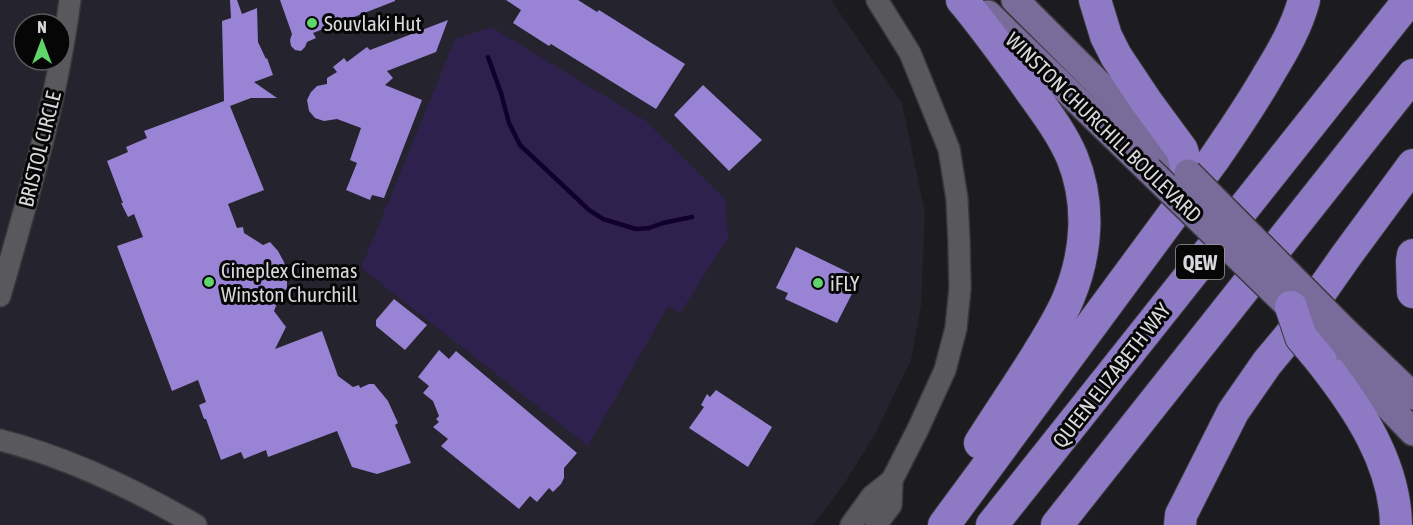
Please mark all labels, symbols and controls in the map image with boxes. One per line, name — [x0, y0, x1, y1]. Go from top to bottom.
place label: Souvlaki Hut — [324, 11, 422, 35]
north arrow — [12, 12, 72, 72]
marker: Souvlaki Hut — [305, 16, 319, 30]
text: N — [37, 18, 47, 36]
street label: WINSTON CHURCHILL BOULEVARD — [1001, 27, 1207, 227]
street label: BRISTOL CIRCLE — [13, 89, 65, 209]
road number: QEW — [1176, 245, 1224, 279]
place label: Cineplex Cinemas Winston Churchill — [221, 258, 358, 306]
place label: iFLY — [830, 271, 860, 295]
marker: Cineplex Cinemas Winston Churchill — [202, 275, 216, 289]
marker: iFLY — [811, 276, 825, 290]
street label: QUEEN ELIZABETH WAY — [1047, 298, 1175, 452]

